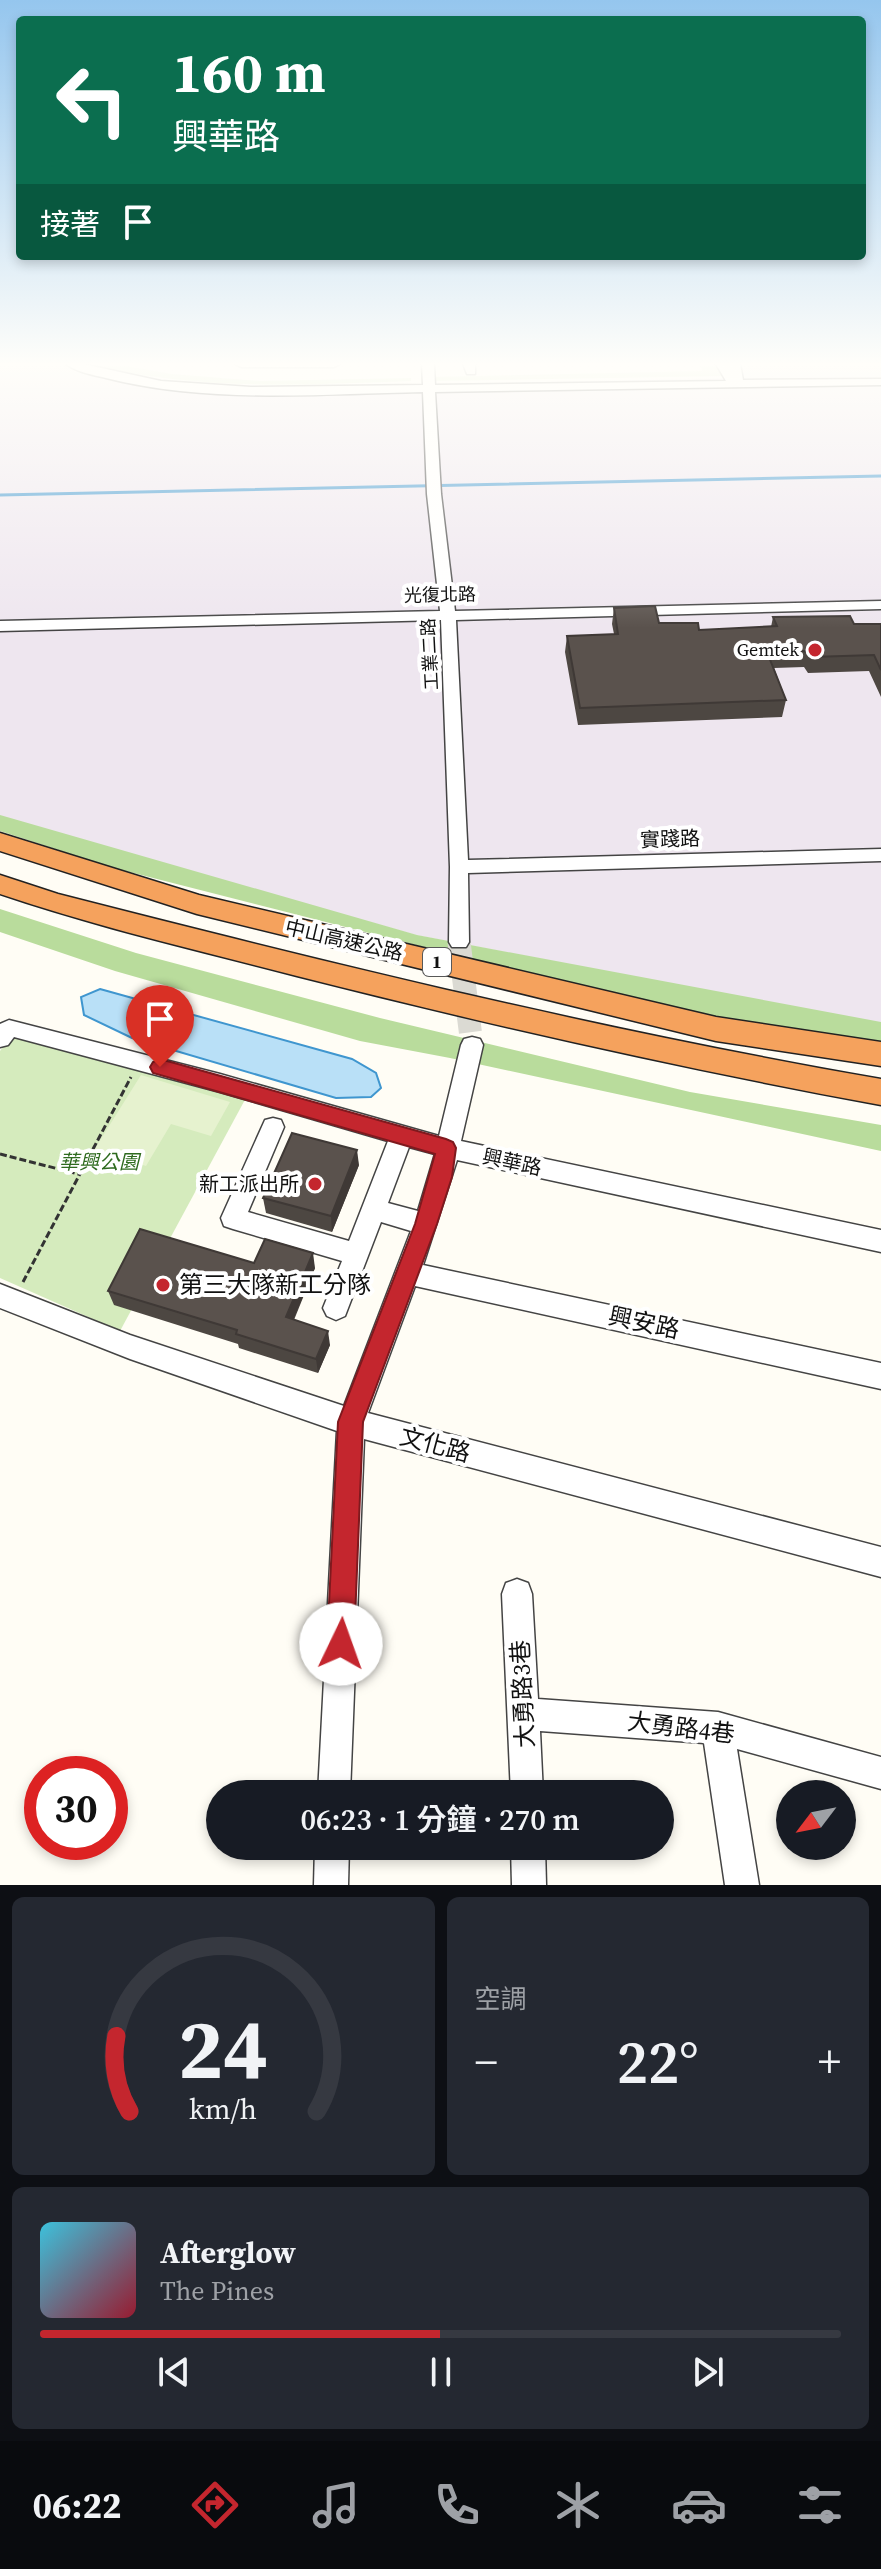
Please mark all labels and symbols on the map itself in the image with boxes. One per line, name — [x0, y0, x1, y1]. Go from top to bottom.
street label: 光復北路 — [404, 581, 476, 608]
street label: 工業二路 — [415, 617, 444, 691]
place label: Gemtek — [737, 637, 799, 662]
marker: Gemtek — [806, 641, 824, 659]
street label: 實踐路 — [640, 824, 700, 854]
street label: 中山高速公路 — [282, 913, 406, 967]
road number: 1 — [423, 948, 451, 976]
pin — [126, 985, 194, 1067]
street label: 興華路 — [480, 1142, 544, 1182]
park label: 華興公園 — [59, 1148, 142, 1176]
place label: 新工派出所 — [199, 1170, 299, 1198]
marker: 新工派出所 — [306, 1175, 324, 1193]
place label: 第三大隊新工分隊 — [179, 1268, 371, 1301]
marker: 第三大隊新工分隊 — [154, 1276, 172, 1294]
street label: 興安路 — [605, 1299, 683, 1346]
street label: 文化路 — [396, 1419, 474, 1470]
position arrow — [299, 1602, 383, 1686]
street label: 大勇路3巷 — [503, 1639, 542, 1749]
street label: 大勇路4巷 — [625, 1705, 737, 1750]
speed limit sign: 30 — [24, 1756, 128, 1860]
north arrow — [776, 1780, 856, 1860]

